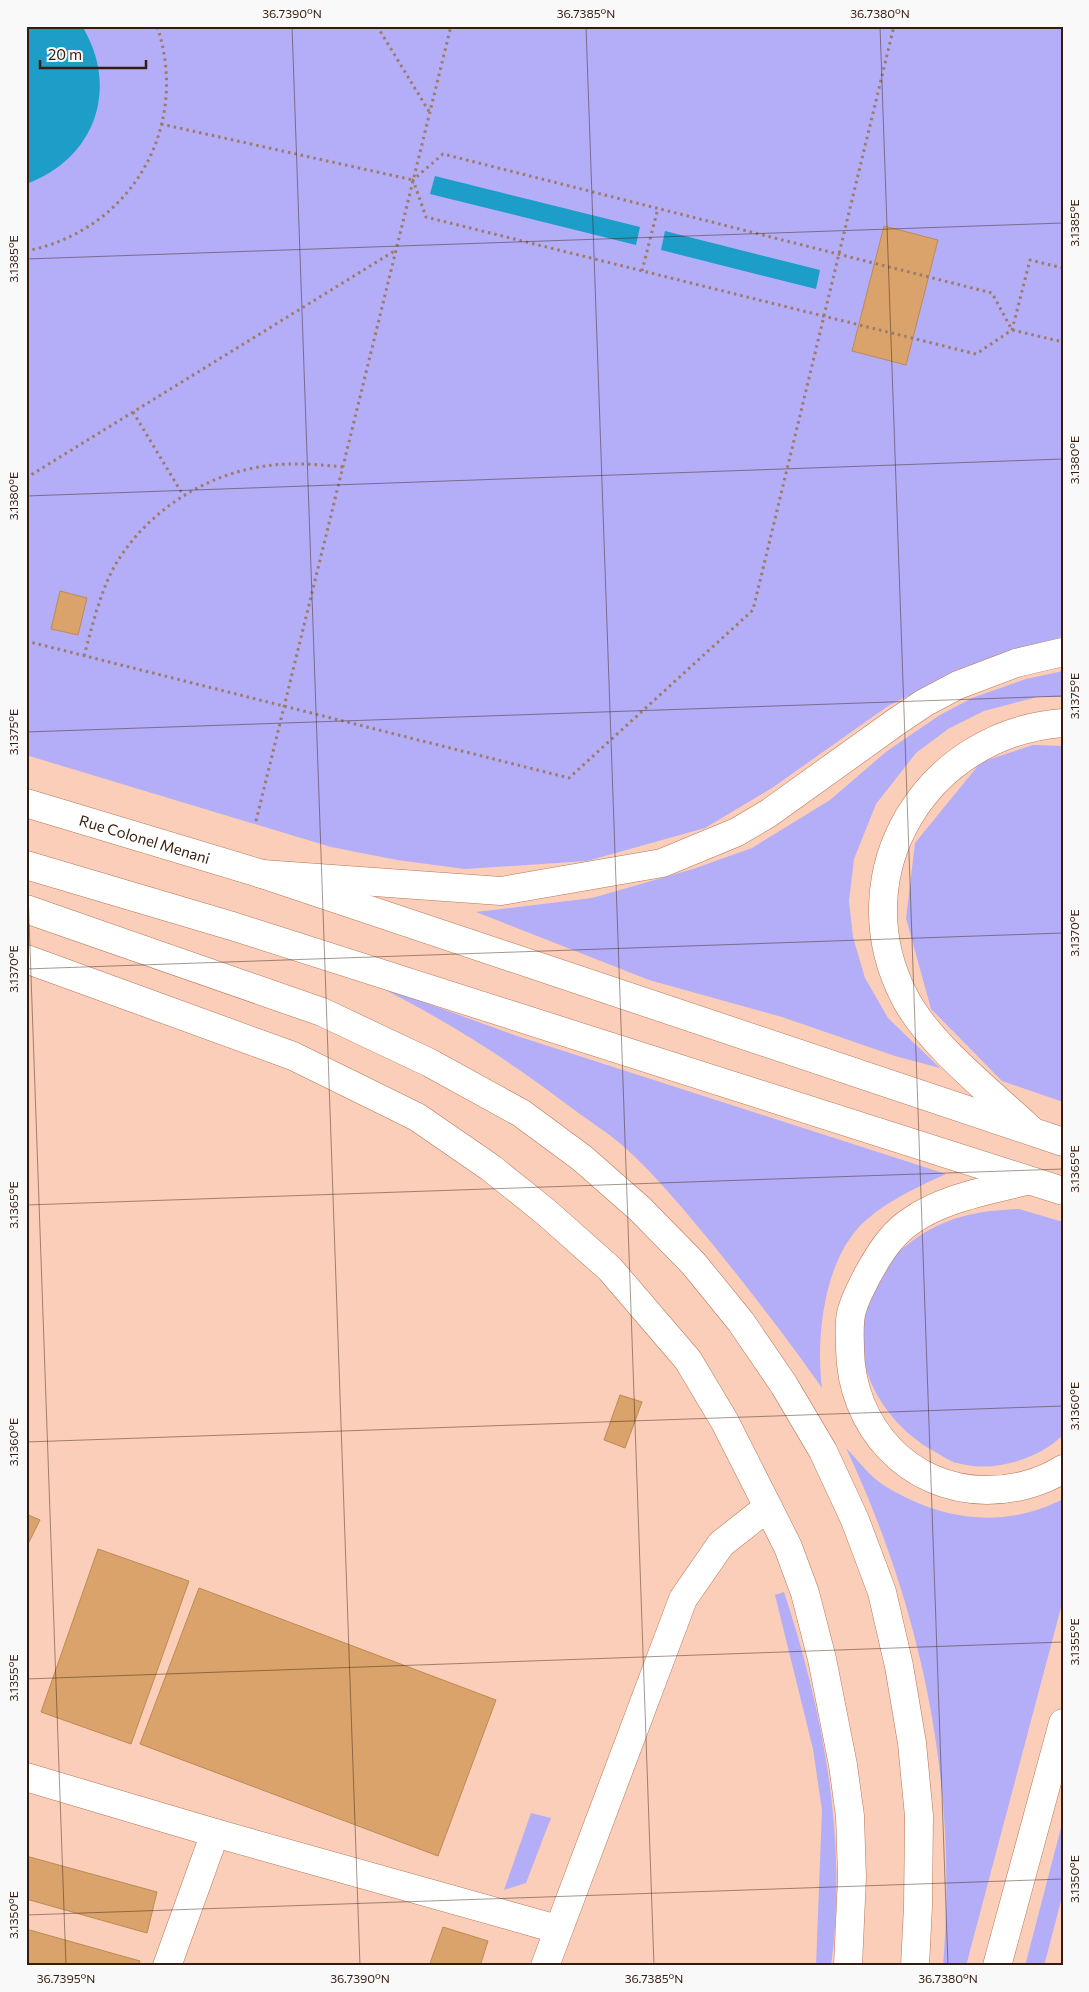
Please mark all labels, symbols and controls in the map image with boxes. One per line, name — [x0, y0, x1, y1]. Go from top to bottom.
text: 36.7390°N — [262, 6, 322, 20]
text: 36.7385°N — [557, 6, 615, 20]
text: 36.7380°N — [850, 6, 910, 20]
scale bar — [40, 38, 146, 70]
text: 20 m — [48, 45, 82, 63]
text: 3.1385°E — [1067, 199, 1081, 247]
text: 3.1385°E — [6, 235, 20, 283]
text: 3.1380°E — [1067, 436, 1081, 484]
text: 3.1380°E — [6, 472, 20, 520]
text: 3.1375°E — [1067, 673, 1081, 719]
text: 3.1375°E — [6, 709, 20, 755]
street label: Rue Colonel Menani — [77, 811, 212, 867]
text: 3.1370°E — [1067, 909, 1081, 957]
text: 3.1370°E — [6, 945, 20, 993]
text: 3.1365°E — [1067, 1145, 1081, 1193]
text: 3.1365°E — [6, 1181, 20, 1229]
text: 3.1360°E — [1067, 1382, 1081, 1430]
text: 3.1360°E — [6, 1418, 20, 1466]
text: 3.1355°E — [1067, 1618, 1081, 1666]
text: 3.1355°E — [6, 1654, 20, 1702]
text: 3.1350°E — [1067, 1855, 1081, 1903]
text: 3.1350°E — [6, 1891, 20, 1939]
text: 36.7395°N — [37, 1971, 95, 1985]
text: 36.7390°N — [330, 1971, 390, 1985]
text: 36.7385°N — [625, 1971, 683, 1985]
text: 36.7380°N — [918, 1971, 978, 1985]

